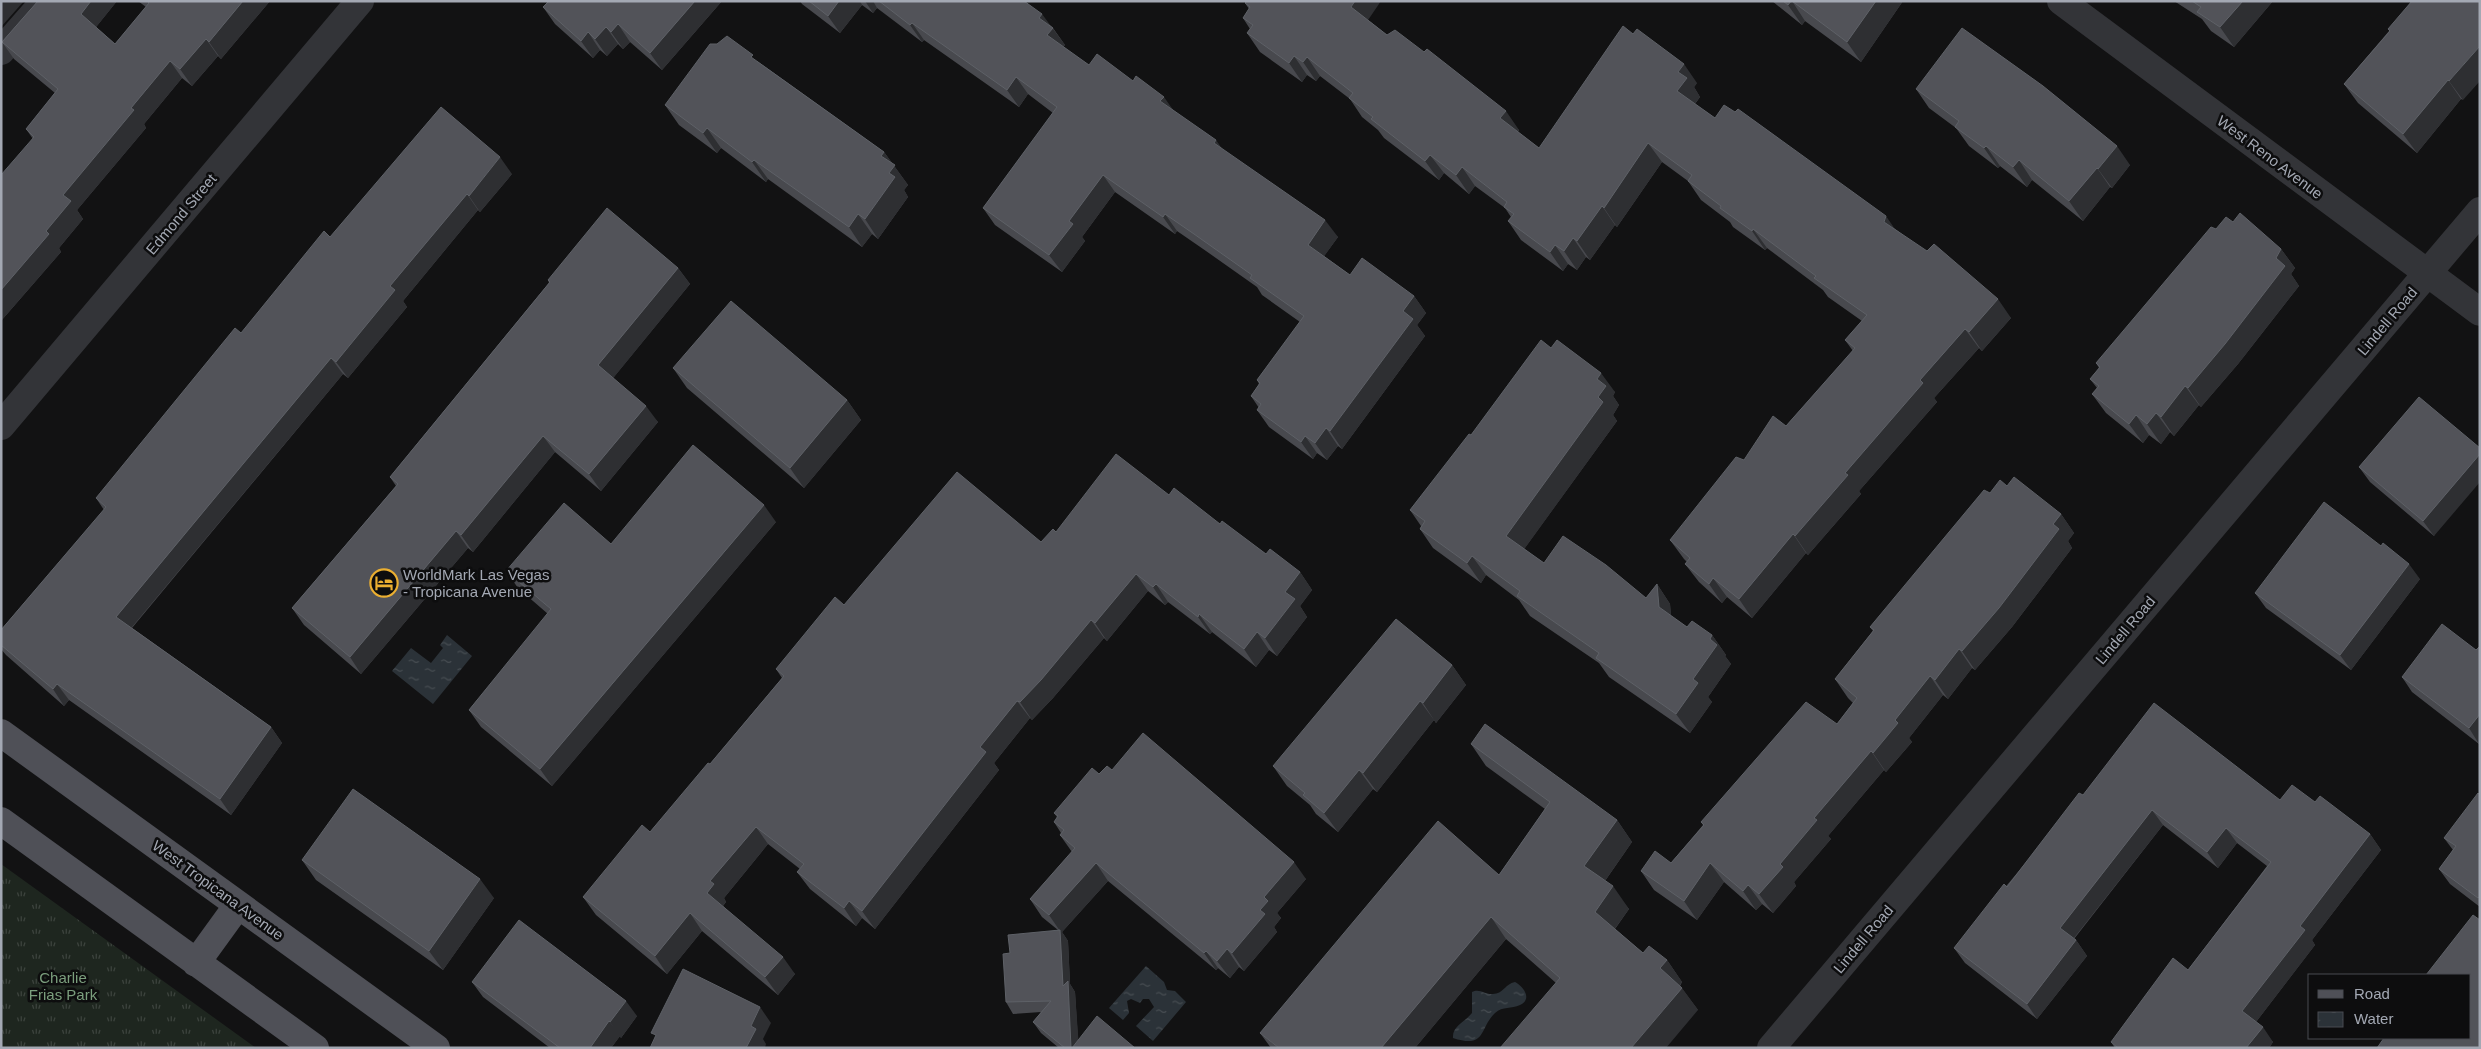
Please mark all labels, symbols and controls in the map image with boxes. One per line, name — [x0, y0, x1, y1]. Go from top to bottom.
street label: West Reno Avenue — [2214, 112, 2326, 202]
street label: Edmond Street — [142, 170, 220, 258]
street label: Lindell Road — [2354, 284, 2420, 358]
place label: WorldMark Las Vegas - Tropicana Avenue — [403, 566, 549, 600]
hotel icon: WorldMark Las Vegas - Tropicana Avenue — [369, 568, 399, 598]
street label: Lindell Road — [2092, 593, 2158, 667]
street label: West Tropicana Avenue — [149, 837, 287, 943]
street label: Lindell Road — [1830, 902, 1896, 976]
park label: Charlie Frias Park — [29, 969, 98, 1003]
legend — [2308, 974, 2471, 1039]
text: Road — [2354, 985, 2390, 1002]
text: Water — [2354, 1010, 2393, 1027]

